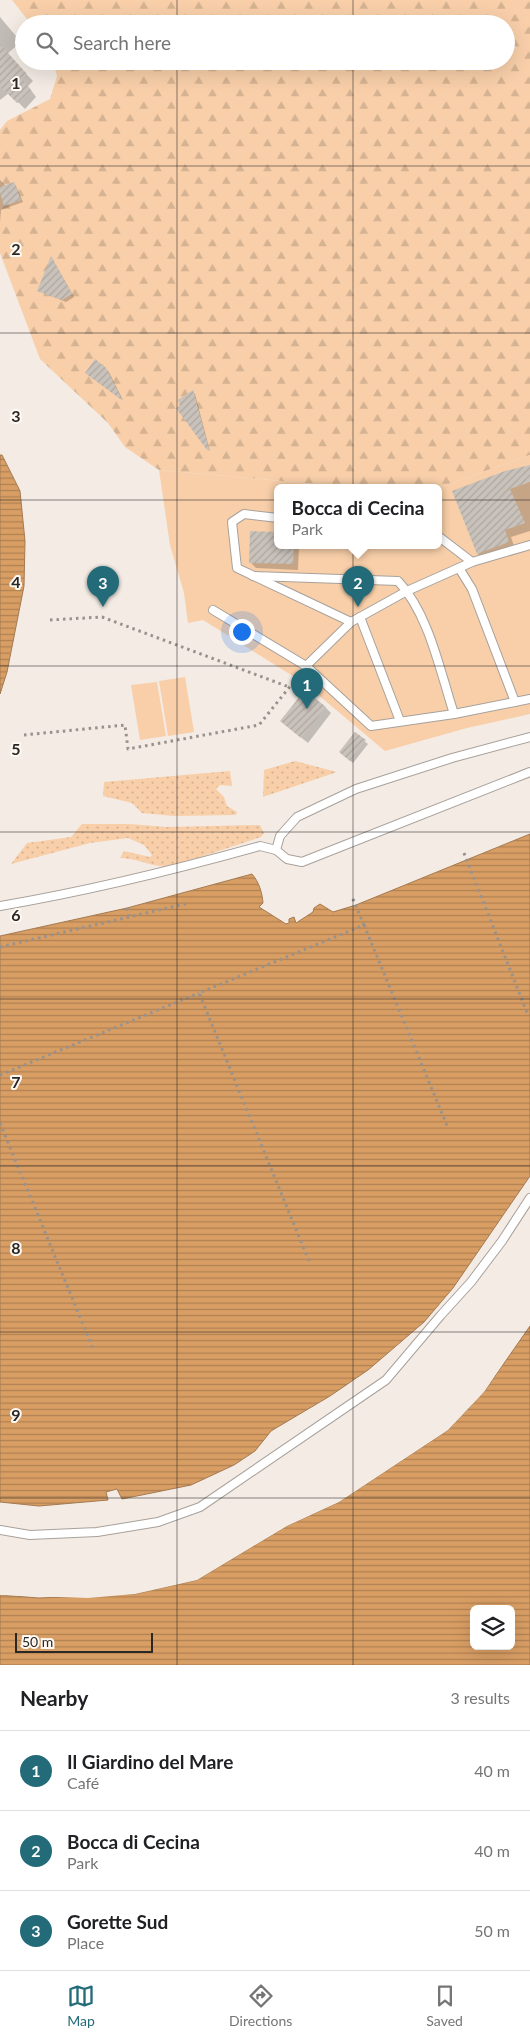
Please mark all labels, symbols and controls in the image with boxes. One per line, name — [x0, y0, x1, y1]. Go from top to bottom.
search box — [15, 15, 515, 70]
icon: search — [33, 29, 61, 57]
text: Search here — [73, 31, 171, 54]
text: 1 — [11, 73, 21, 92]
text: 2 — [11, 239, 21, 258]
text: 3 — [11, 406, 21, 425]
popup — [274, 484, 442, 549]
text: Bocca di Cecina — [292, 496, 424, 519]
text: Park — [292, 519, 323, 538]
pin: 3 — [87, 566, 119, 607]
pin: 2 — [342, 566, 374, 607]
text: 4 — [11, 572, 21, 591]
your location — [229, 619, 255, 645]
pin: 1 — [291, 668, 323, 709]
text: 5 — [11, 739, 21, 758]
text: 6 — [11, 905, 21, 924]
text: 7 — [11, 1072, 21, 1091]
text: 8 — [11, 1238, 21, 1257]
text: 9 — [11, 1405, 21, 1424]
map controls — [470, 1605, 515, 1650]
button: layers — [470, 1605, 515, 1650]
scale bar — [15, 1630, 152, 1653]
text: 50 m — [22, 1633, 53, 1650]
text: Nearby — [20, 1685, 88, 1710]
text: 3 results — [450, 1688, 510, 1707]
text: Il Giardino del Mare — [67, 1750, 233, 1773]
text: 1 — [31, 1761, 41, 1780]
text: 40 m — [474, 1761, 510, 1780]
text: Café — [67, 1773, 99, 1792]
text: Bocca di Cecina — [67, 1830, 200, 1853]
text: 2 — [31, 1841, 41, 1860]
text: 40 m — [474, 1841, 510, 1860]
text: Park — [67, 1853, 98, 1872]
text: Gorette Sud — [67, 1910, 168, 1933]
text: 3 — [31, 1921, 41, 1940]
text: 50 m — [474, 1921, 510, 1940]
text: Place — [67, 1933, 104, 1952]
tab: Map — [67, 1982, 95, 2029]
tab: Directions — [229, 1982, 292, 2029]
tab: Saved — [426, 1982, 463, 2029]

